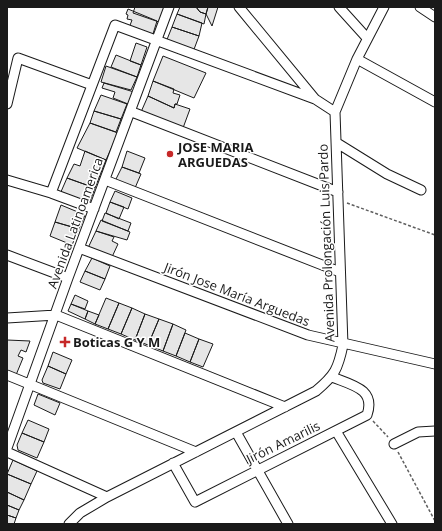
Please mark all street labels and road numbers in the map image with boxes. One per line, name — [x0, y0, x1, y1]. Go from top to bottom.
street label: Avenida Prolongación Luis Pardo — [314, 143, 338, 343]
street label: Avenida Latinoamerica — [43, 155, 107, 291]
street label: Jirón Jose María Arguedas — [160, 257, 312, 330]
street label: Jirón Amarilis — [241, 416, 323, 469]

